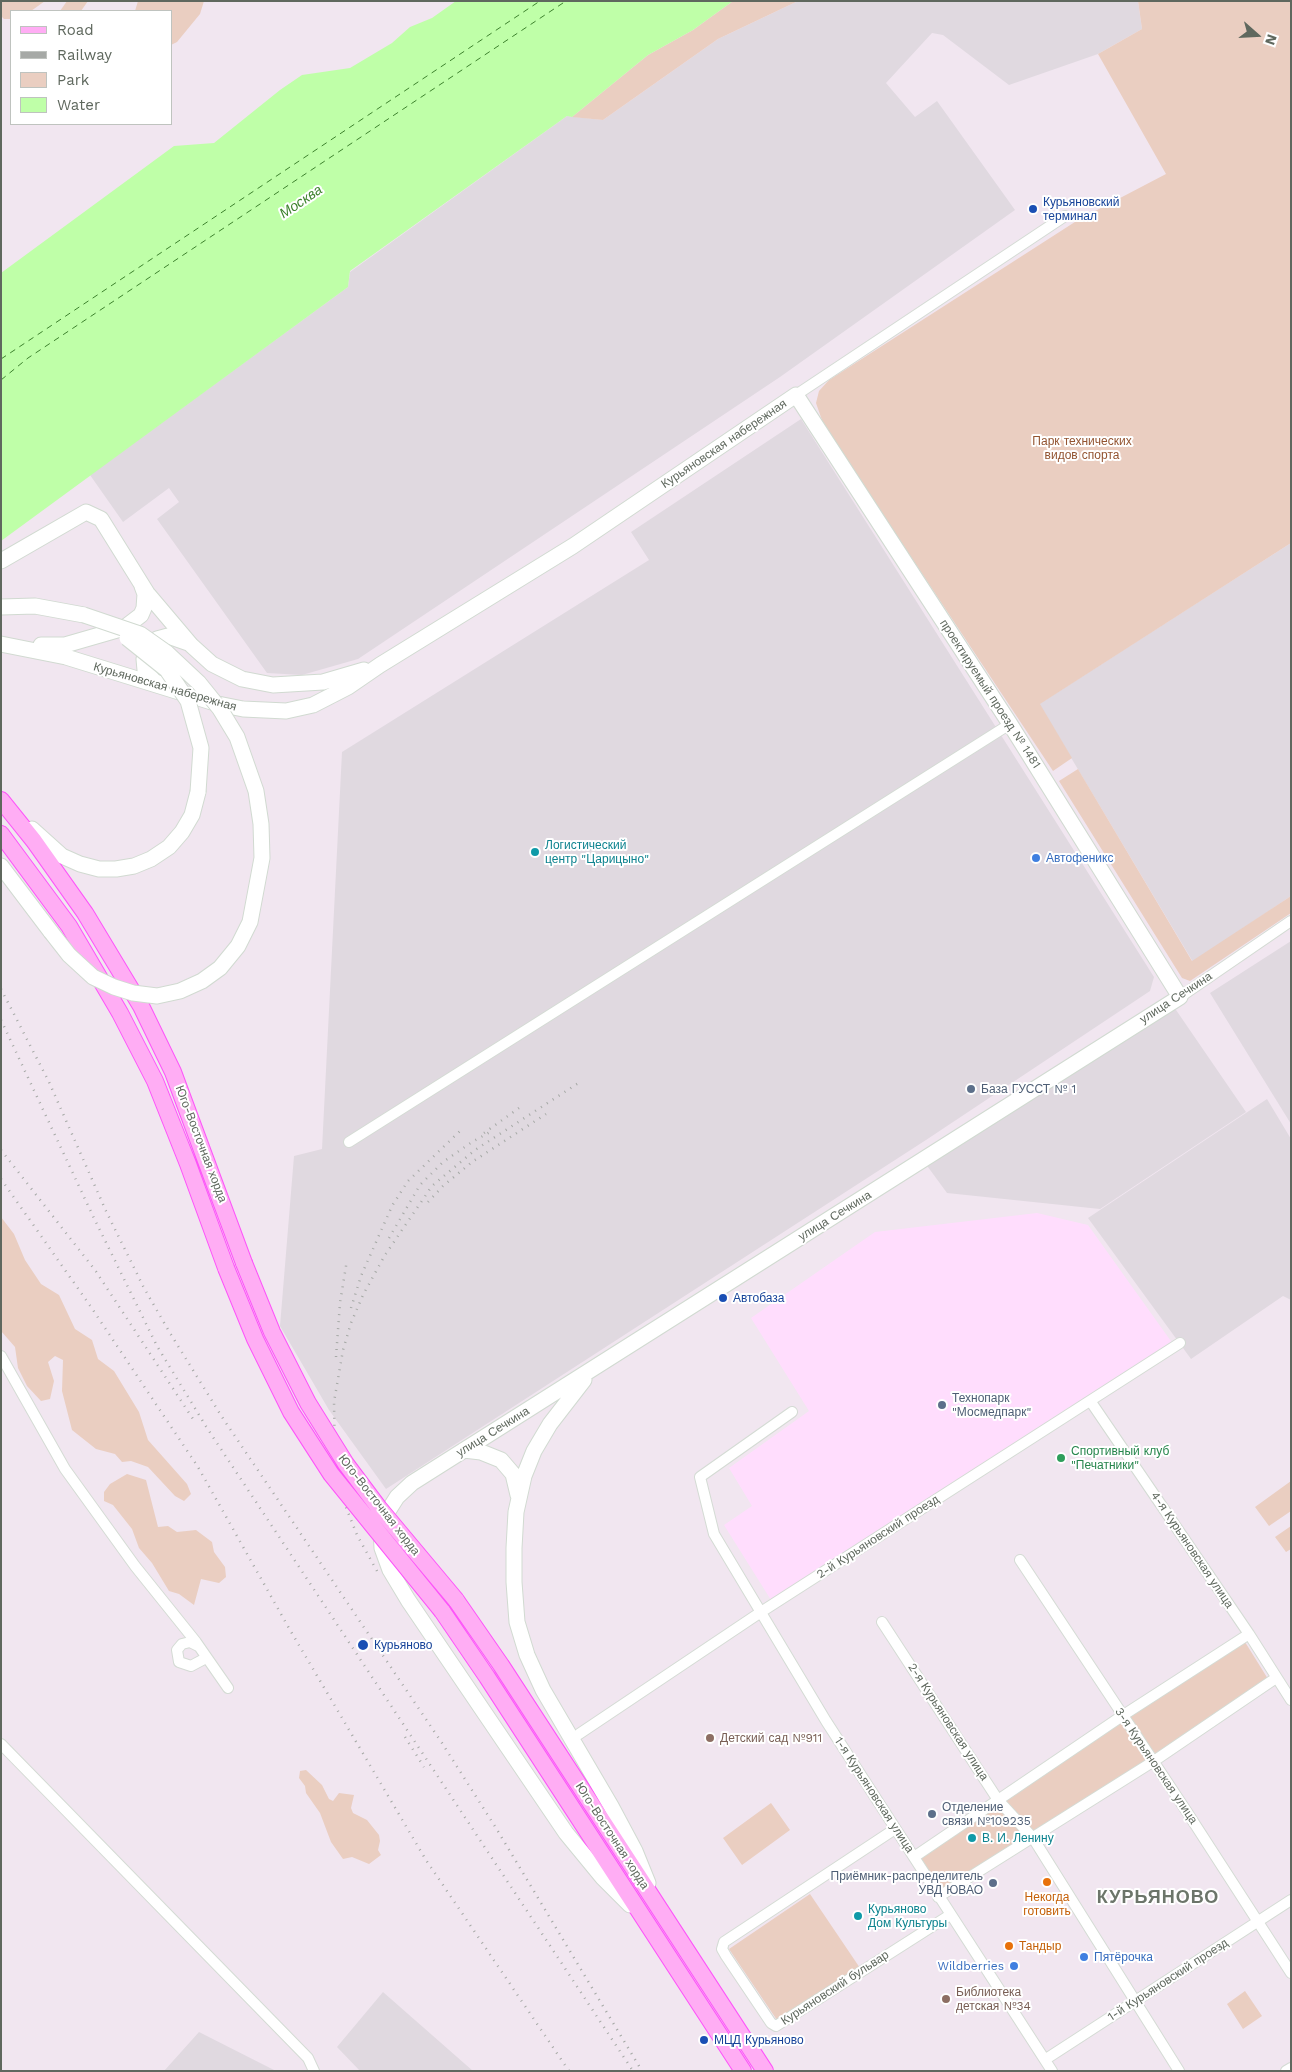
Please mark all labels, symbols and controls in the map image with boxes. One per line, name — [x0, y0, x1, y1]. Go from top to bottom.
legend — [10, 10, 172, 125]
north arrow — [1232, 10, 1282, 60]
text: Road — [57, 21, 94, 39]
text: N — [1262, 32, 1280, 47]
text: Railway — [57, 46, 112, 64]
text: Park — [57, 71, 89, 89]
text: Water — [57, 96, 100, 114]
water label: Москва — [276, 182, 326, 222]
place label: Курьяновский терминал — [1043, 195, 1119, 223]
marker: Курьяновский терминал — [1027, 203, 1039, 215]
street label: Курьяновская набережная — [658, 397, 790, 491]
park label: Парк технических видов спорта — [1032, 434, 1132, 462]
street label: проектируемый проезд № 1481 — [936, 617, 1044, 771]
street label: Курьяновская набережная — [92, 660, 238, 714]
place label: Логистический центр "Царицыно" — [545, 838, 649, 866]
marker: Логистический центр "Царицыно" — [529, 846, 541, 858]
place label: Автофеникс — [1046, 851, 1113, 865]
marker: Автофеникс — [1030, 852, 1042, 864]
street label: улица Сечкина — [1137, 969, 1215, 1027]
place label: База ГУССТ № 1 — [981, 1082, 1076, 1096]
street label: Юго-Восточная хорда — [172, 1083, 230, 1205]
marker: База ГУССТ № 1 — [965, 1083, 977, 1095]
street label: улица Сечкина — [796, 1188, 874, 1244]
place label: Автобаза — [733, 1291, 784, 1305]
marker: Автобаза — [717, 1292, 729, 1304]
place label: Технопарк "Мосмедпарк" — [952, 1391, 1031, 1419]
marker: Технопарк "Мосмедпарк" — [936, 1399, 948, 1411]
street label: улица Сечкина — [454, 1404, 532, 1460]
place label: Спортивный клуб "Печатники" — [1071, 1444, 1169, 1472]
street label: Юго-Восточная хорда — [335, 1452, 423, 1558]
marker: Спортивный клуб "Печатники" — [1055, 1452, 1067, 1464]
street label: 4-я Курьяновская улица — [1148, 1489, 1236, 1611]
street label: 2-й Курьяновский проезд — [814, 1492, 942, 1582]
marker: Курьяново — [356, 1638, 370, 1652]
place label: Курьяново — [374, 1638, 432, 1652]
street label: 2-я Курьяновская улица — [905, 1661, 991, 1783]
street label: 3-я Курьяновская улица — [1112, 1705, 1200, 1827]
place label: Детский сад №911 — [720, 1731, 822, 1745]
marker: Детский сад №911 — [704, 1732, 716, 1744]
street label: 1-я Курьяновская улица — [831, 1734, 917, 1856]
street label: Юго-Восточная хорда — [572, 1780, 652, 1892]
place label: Отделение связи №109235 — [942, 1800, 1031, 1828]
marker: Отделение связи №109235 — [926, 1808, 938, 1820]
place label: В. И. Ленину — [982, 1831, 1054, 1845]
marker: В. И. Ленину — [966, 1832, 978, 1844]
place label: Приёмник-распределитель УВД ЮВАО — [831, 1869, 983, 1897]
marker: Некогда готовить — [1041, 1876, 1053, 1888]
marker: Приёмник-распределитель УВД ЮВАО — [987, 1877, 999, 1889]
district label: КУРЬЯНОВО — [1096, 1887, 1220, 1909]
place label: Некогда готовить — [1023, 1890, 1071, 1918]
place label: Курьяново Дом Культуры — [868, 1902, 947, 1930]
marker: Курьяново Дом Культуры — [852, 1910, 864, 1922]
street label: 1-й Курьяновский проезд — [1105, 1936, 1231, 2024]
place label: Тандыр — [1019, 1939, 1061, 1953]
marker: Тандыр — [1003, 1940, 1015, 1952]
street label: Курьяновский бульвар — [778, 1948, 892, 2028]
place label: Пятёрочка — [1094, 1950, 1153, 1964]
marker: Пятёрочка — [1078, 1951, 1090, 1963]
place label: Wildberries — [937, 1959, 1004, 1973]
marker: Wildberries — [1008, 1960, 1020, 1972]
place label: Библиотека детская №34 — [956, 1985, 1031, 2013]
marker: Библиотека детская №34 — [940, 1993, 952, 2005]
place label: МЦД Курьяново — [714, 2033, 804, 2047]
marker: МЦД Курьяново — [698, 2034, 710, 2046]

